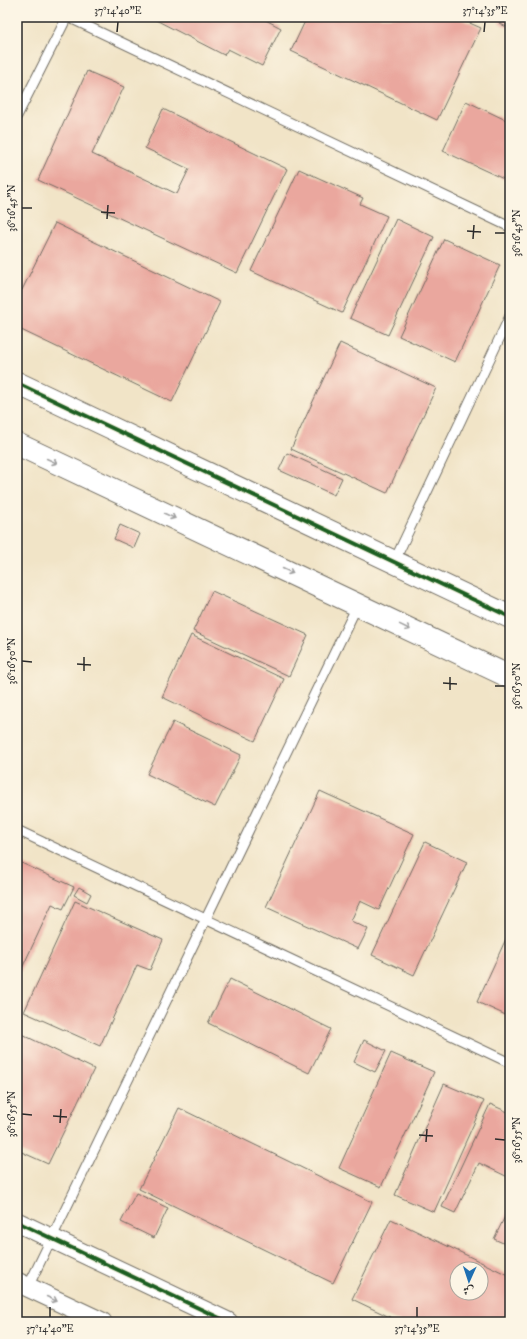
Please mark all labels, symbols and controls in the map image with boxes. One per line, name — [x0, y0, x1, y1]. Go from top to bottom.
text: 37°14'40"E — [94, 5, 142, 17]
text: 37°14'35"E — [463, 5, 507, 17]
text: 36°16'45"N — [6, 184, 18, 232]
text: 36°16'45"N — [511, 209, 523, 257]
one-way arrow — [46, 457, 58, 465]
one-way arrow — [164, 513, 176, 520]
one-way arrow — [281, 568, 293, 575]
one-way arrow — [399, 624, 411, 631]
text: 36°16'50"N — [6, 637, 18, 685]
text: 36°16'50"N — [511, 662, 523, 710]
text: 36°16'55"N — [6, 1091, 18, 1137]
text: 36°16'55"N — [511, 1117, 523, 1163]
north arrow — [449, 1261, 489, 1301]
text: ش — [463, 1283, 474, 1297]
one-way arrow — [46, 1296, 58, 1303]
text: 37°14'40"E — [26, 1323, 74, 1335]
text: 37°14'35"E — [395, 1323, 439, 1335]

